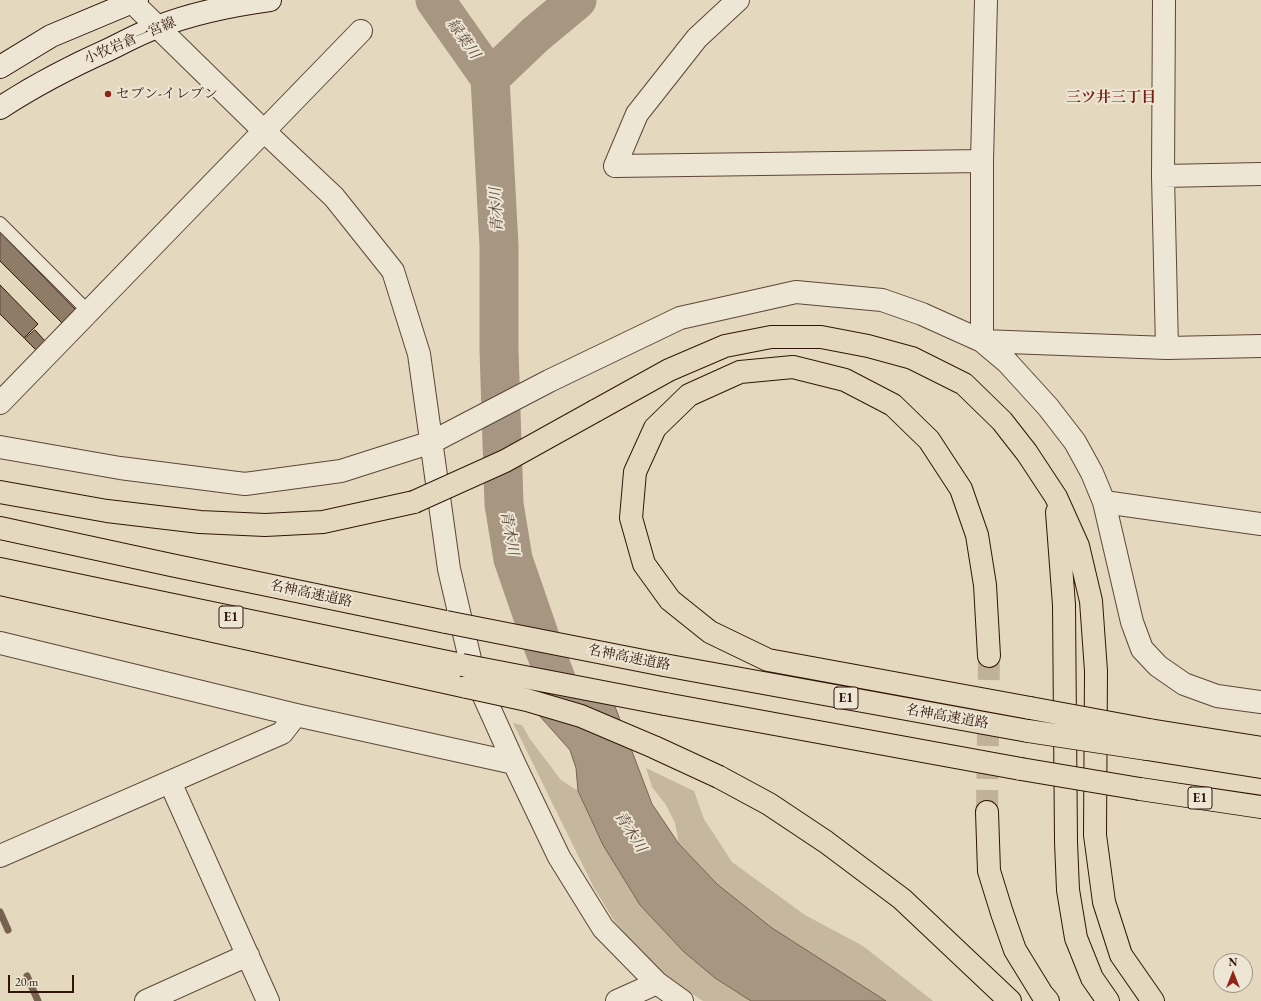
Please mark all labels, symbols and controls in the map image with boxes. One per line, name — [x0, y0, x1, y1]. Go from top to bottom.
street label: 小牧岩倉一宮線 — [82, 14, 178, 68]
water label: 縁葉川 — [443, 15, 483, 63]
place label: セブン-イレブン — [116, 86, 218, 102]
marker: セブン-イレブン — [103, 89, 113, 99]
district label: 三ツ井三丁目 — [1066, 89, 1156, 107]
water label: 青木川 — [487, 187, 507, 233]
water label: 青木川 — [496, 509, 522, 557]
street label: 名神高速道路 — [268, 577, 354, 611]
road number: E1 — [219, 606, 243, 628]
street label: 名神高速道路 — [586, 642, 672, 674]
road number: E1 — [834, 687, 858, 709]
street label: 名神高速道路 — [904, 701, 990, 733]
road number: E1 — [1188, 787, 1212, 809]
water label: 青木川 — [610, 808, 650, 856]
north arrow — [1213, 953, 1253, 993]
text: N — [1229, 955, 1237, 969]
scale bar — [10, 967, 76, 993]
text: 20 m — [15, 974, 38, 990]

